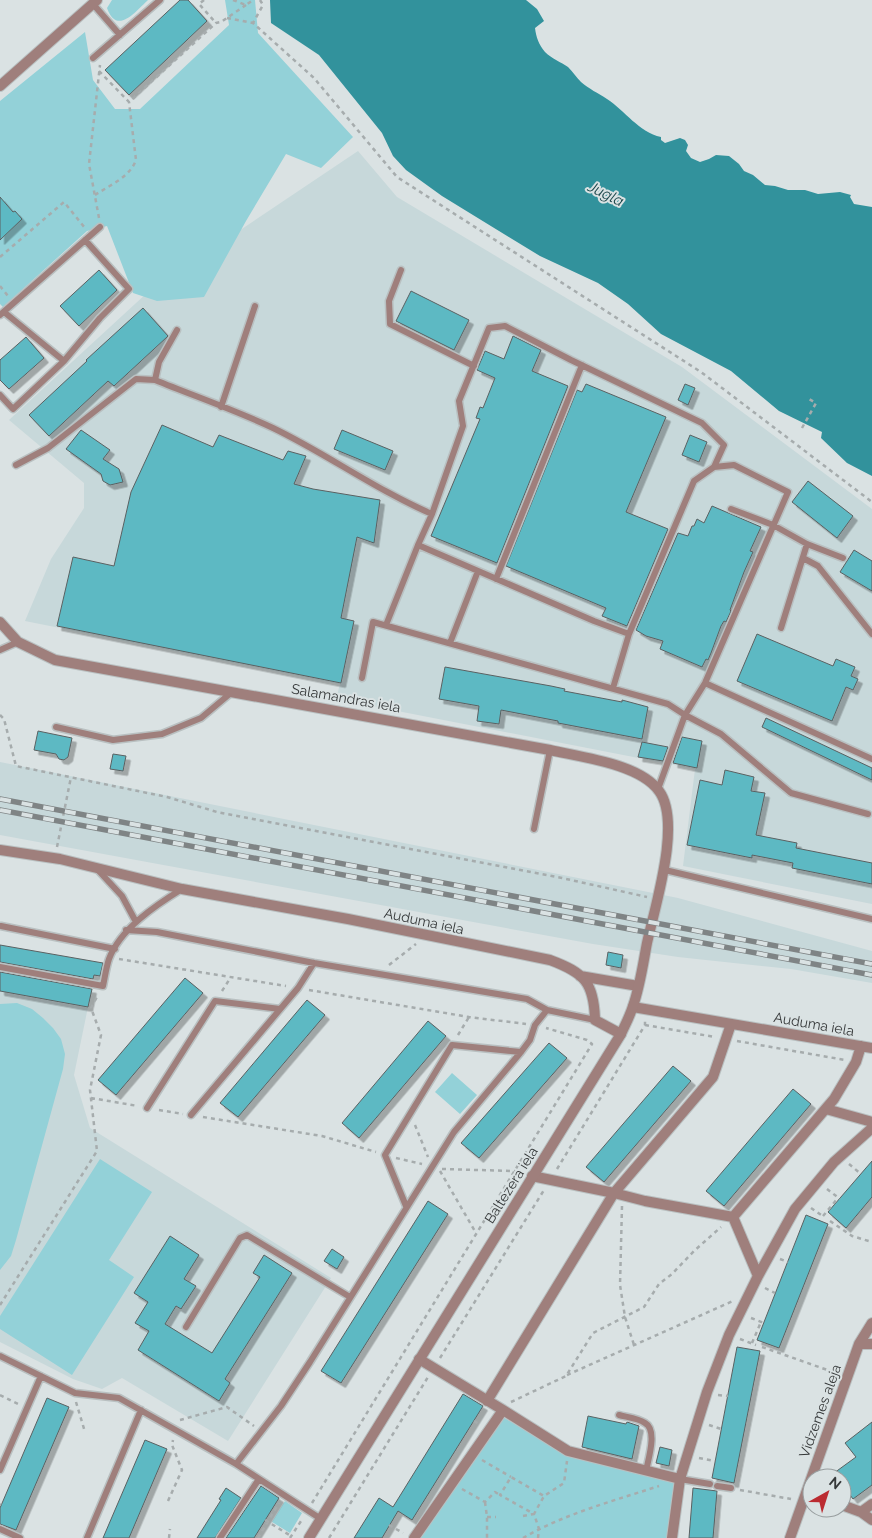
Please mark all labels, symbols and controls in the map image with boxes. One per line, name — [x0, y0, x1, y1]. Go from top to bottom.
water label: Jugla — [584, 177, 627, 210]
street label: Salamandras iela — [290, 681, 402, 715]
street label: Auduma iela — [383, 905, 465, 937]
street label: Auduma iela — [773, 1009, 855, 1039]
street label: Baltezera iela — [481, 1144, 541, 1226]
street label: Vidzemes aleja — [796, 1362, 844, 1460]
north arrow — [802, 1468, 852, 1518]
text: N — [826, 1473, 844, 1492]

